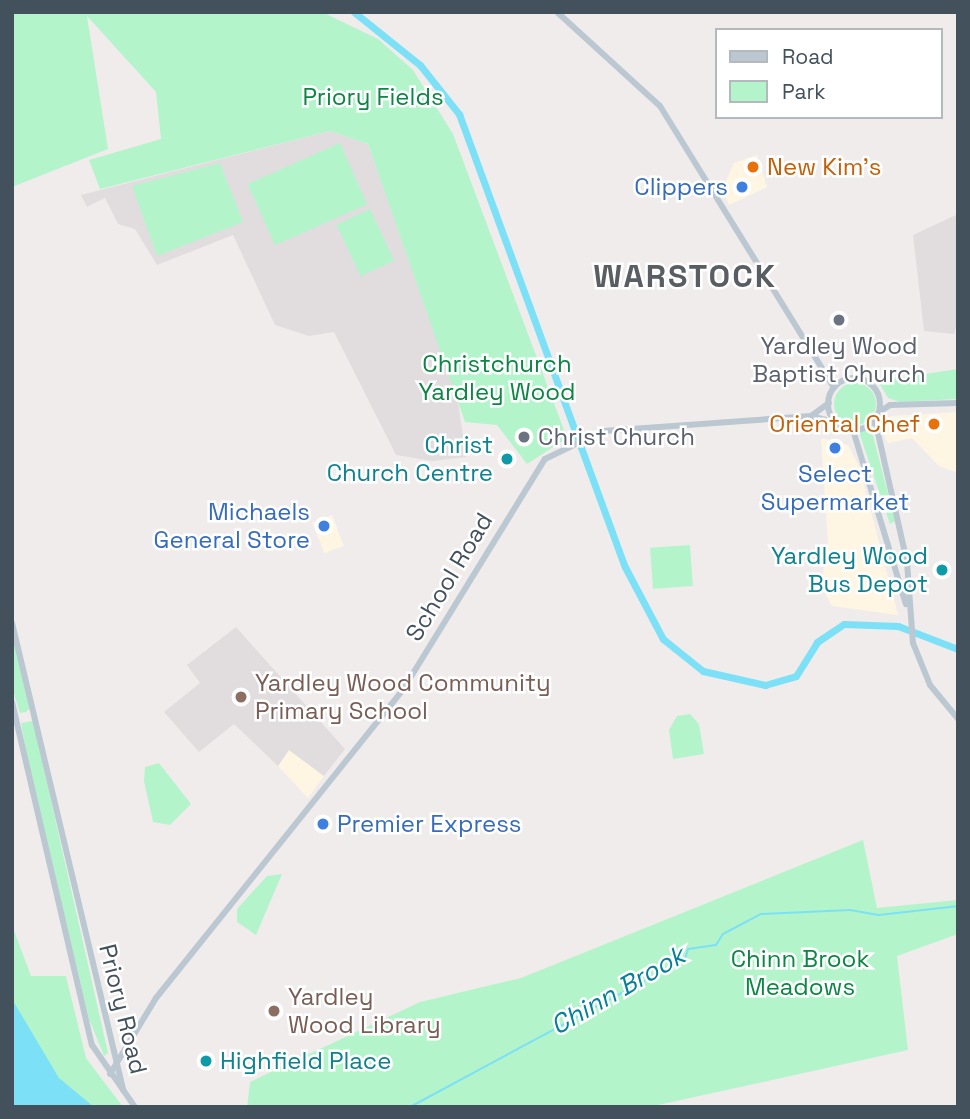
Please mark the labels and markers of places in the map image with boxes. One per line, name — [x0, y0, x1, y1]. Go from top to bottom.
place label: New Kim's — [767, 153, 881, 181]
marker: New Kim's — [745, 159, 761, 175]
place label: Clippers — [634, 173, 728, 201]
marker: Clippers — [734, 179, 750, 195]
marker: Yardley Wood Baptist Church — [831, 312, 847, 328]
place label: Yardley Wood Baptist Church — [752, 332, 926, 388]
place label: Oriental Chef — [769, 410, 920, 438]
marker: Oriental Chef — [926, 416, 942, 432]
place label: Christ Church — [538, 423, 695, 451]
marker: Christ Church — [516, 429, 532, 445]
place label: Christ Church Centre — [327, 431, 493, 487]
marker: Select Supermarket — [827, 440, 843, 456]
marker: Christ Church Centre — [499, 451, 515, 467]
place label: Select Supermarket — [761, 460, 909, 516]
place label: Michaels General Store — [154, 498, 310, 554]
marker: Michaels General Store — [316, 518, 332, 534]
place label: Yardley Wood Bus Depot — [771, 542, 928, 598]
marker: Yardley Wood Bus Depot — [934, 562, 950, 578]
place label: Yardley Wood Community Primary School — [255, 669, 551, 725]
marker: Yardley Wood Community Primary School — [233, 689, 249, 705]
place label: Premier Express — [337, 810, 522, 838]
marker: Premier Express — [315, 816, 331, 832]
place label: Yardley Wood Library — [288, 983, 441, 1039]
marker: Yardley Wood Library — [266, 1003, 282, 1019]
place label: Highfield Place — [220, 1047, 391, 1075]
marker: Highfield Place — [198, 1053, 214, 1069]

